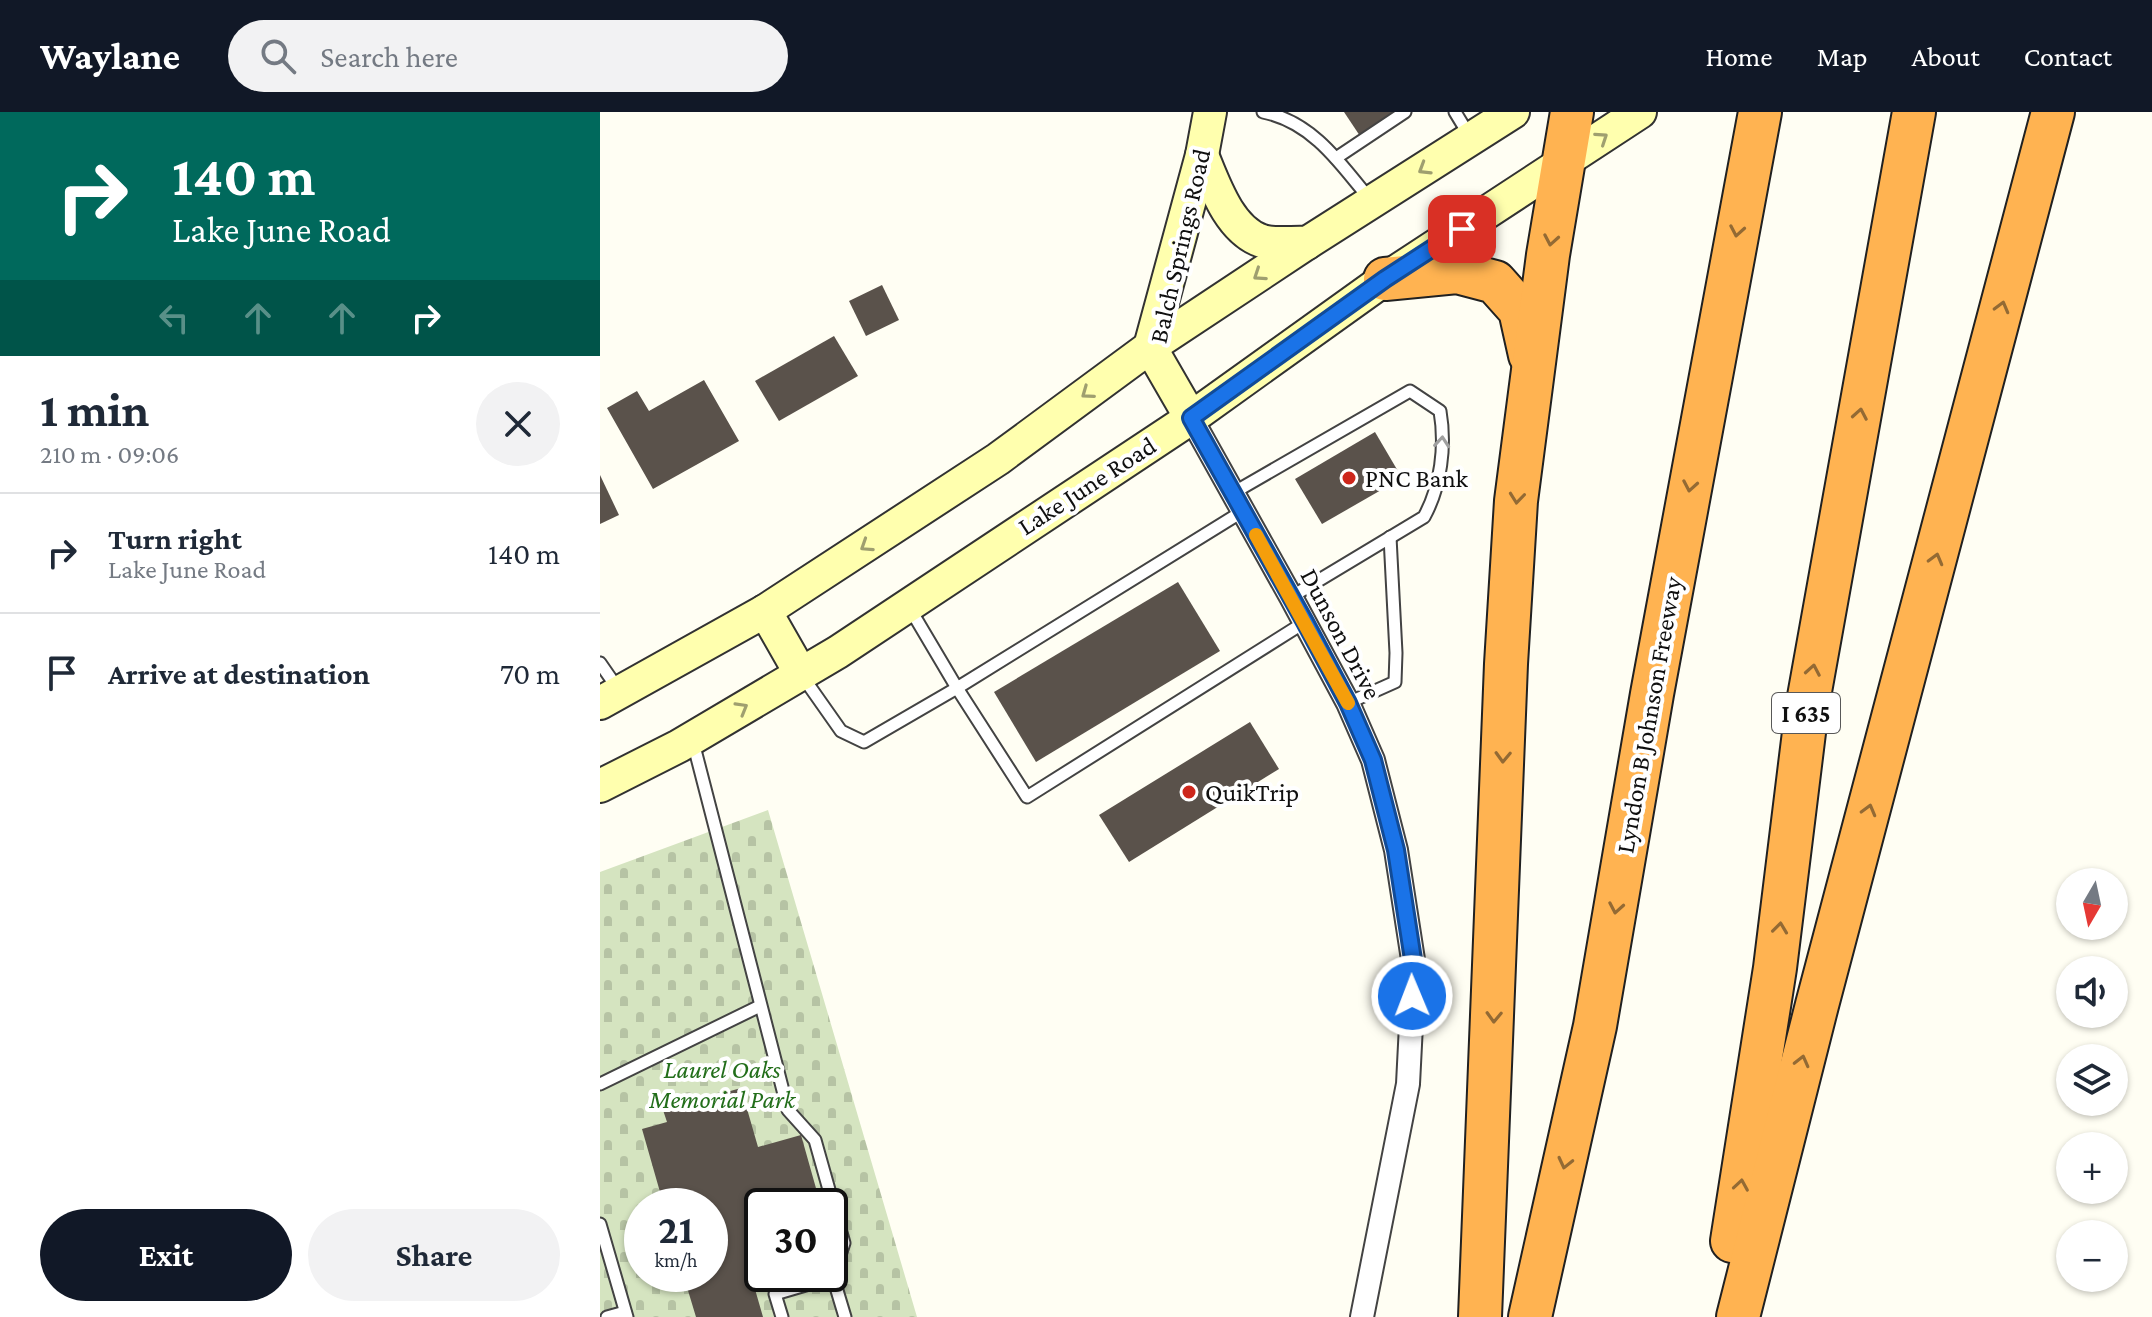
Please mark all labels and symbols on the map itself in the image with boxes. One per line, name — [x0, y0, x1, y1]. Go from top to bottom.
one-way arrow — [1593, 132, 1608, 147]
street label: Balch Springs Road — [1144, 146, 1217, 346]
one-way arrow — [1418, 159, 1433, 174]
pin — [1428, 195, 1496, 263]
one-way arrow — [1730, 224, 1747, 237]
one-way arrow — [1543, 233, 1560, 247]
one-way arrow — [1254, 265, 1268, 280]
one-way arrow — [1993, 301, 2010, 315]
one-way arrow — [1082, 384, 1096, 398]
one-way arrow — [1850, 407, 1867, 421]
street label: Lake June Road — [1013, 431, 1161, 541]
one-way arrow — [1433, 436, 1450, 449]
place label: PNC Bank — [1365, 464, 1469, 493]
marker: PNC Bank — [1340, 469, 1358, 487]
one-way arrow — [1683, 479, 1700, 493]
one-way arrow — [1508, 492, 1525, 505]
one-way arrow — [860, 537, 875, 552]
one-way arrow — [1927, 552, 1944, 566]
street label: Dunson Drive — [1294, 564, 1388, 704]
street label: Lyndon B Johnson Freeway — [1610, 573, 1688, 856]
one-way arrow — [1804, 663, 1821, 677]
road number: I 635 — [1772, 693, 1840, 733]
one-way arrow — [733, 702, 748, 718]
one-way arrow — [1494, 751, 1511, 764]
place label: QuikTrip — [1205, 778, 1299, 807]
marker: QuikTrip — [1180, 783, 1198, 801]
one-way arrow — [1860, 803, 1877, 817]
north arrow — [2056, 868, 2128, 940]
one-way arrow — [1608, 901, 1625, 914]
one-way arrow — [1771, 921, 1788, 934]
position arrow — [1370, 954, 1454, 1038]
one-way arrow — [1485, 1011, 1502, 1024]
park label: Laurel Oaks Memorial Park — [648, 1055, 797, 1114]
one-way arrow — [1793, 1055, 1810, 1069]
one-way arrow — [1557, 1155, 1574, 1169]
one-way arrow — [1731, 1178, 1748, 1191]
speed limit sign: 30 — [744, 1188, 848, 1292]

